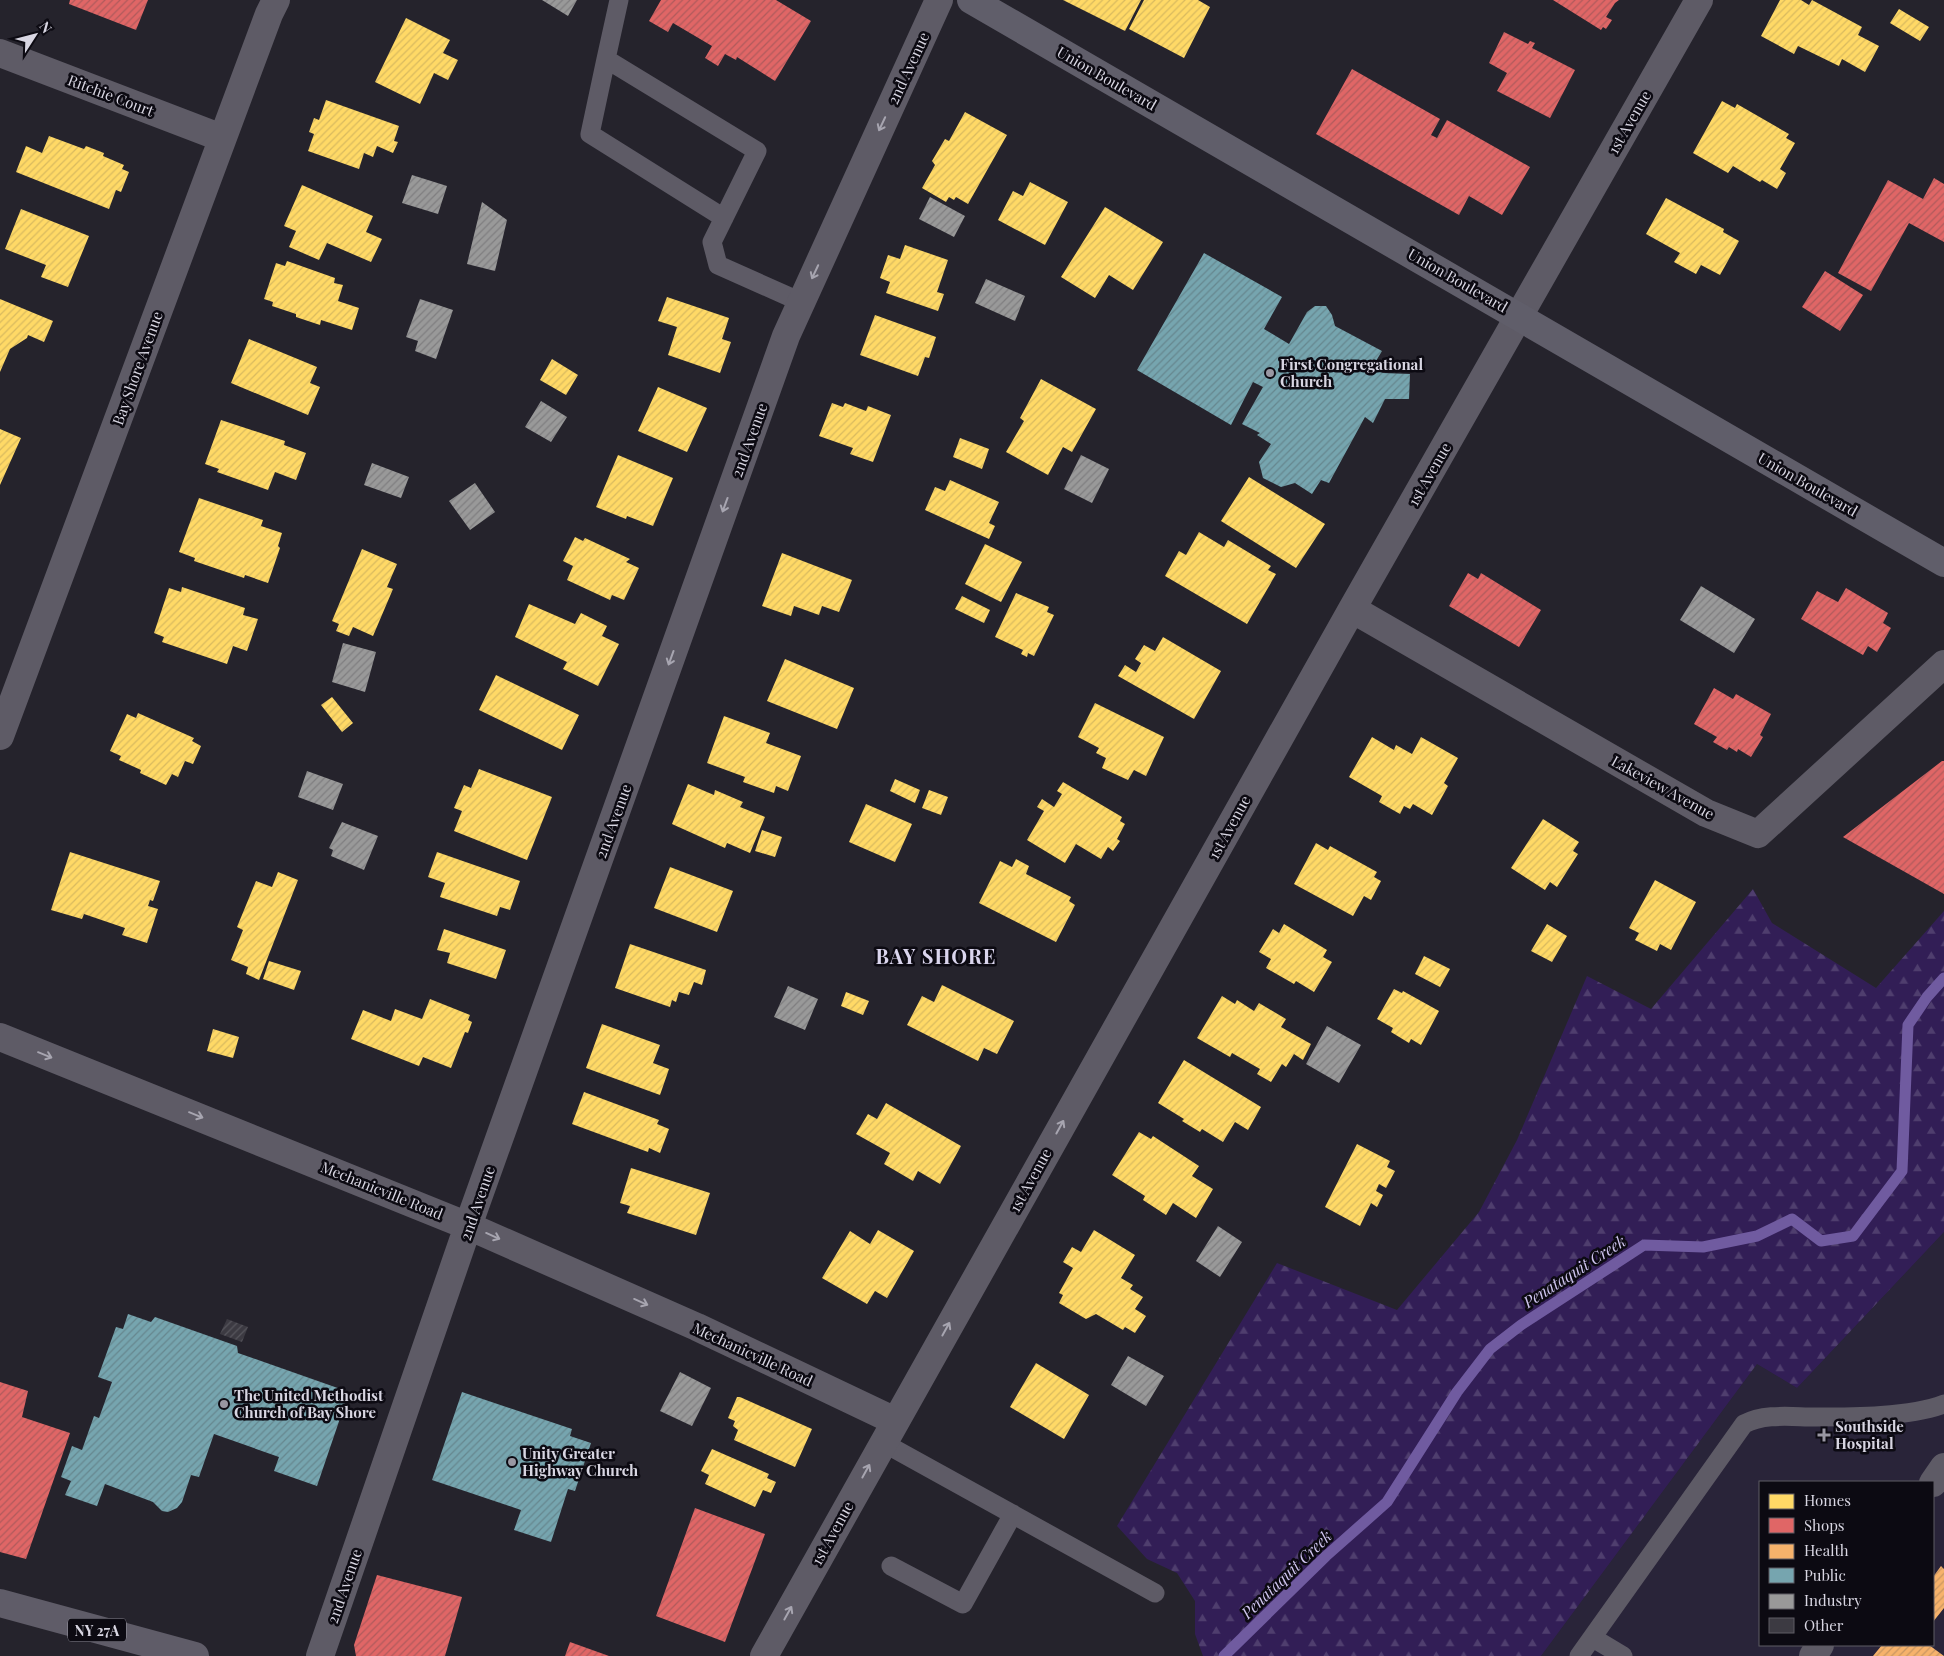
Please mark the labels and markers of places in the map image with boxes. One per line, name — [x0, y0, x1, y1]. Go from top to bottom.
place label: First Congregational Church — [1280, 354, 1423, 391]
marker: First Congregational Church — [1264, 367, 1276, 379]
place label: The United Methodist Church of Bay Shore — [234, 1385, 384, 1422]
marker: The United Methodist Church of Bay Shore — [218, 1398, 230, 1410]
place label: Southside Hospital — [1835, 1416, 1904, 1453]
marker: Southside Hospital — [1817, 1428, 1831, 1442]
place label: Unity Greater Highway Church — [522, 1443, 638, 1480]
marker: Unity Greater Highway Church — [506, 1456, 518, 1468]

